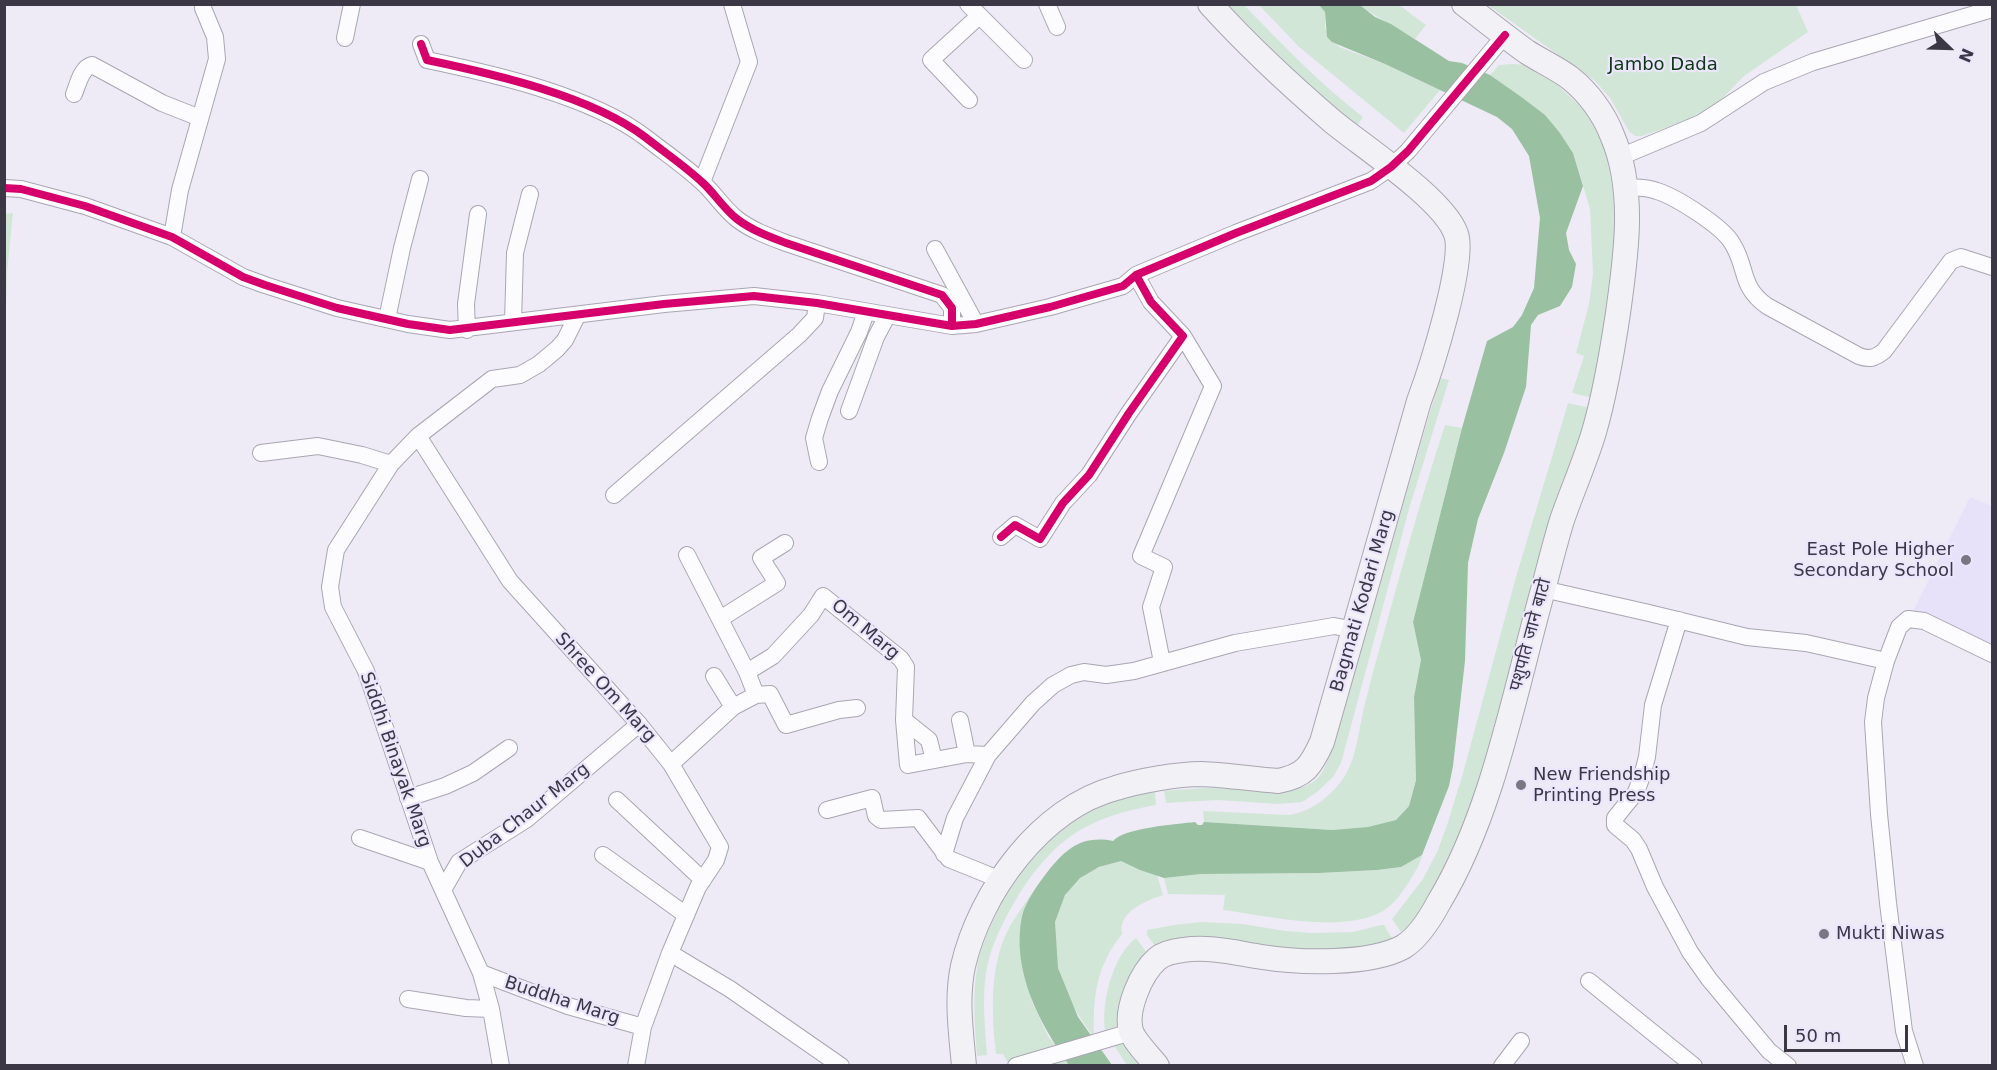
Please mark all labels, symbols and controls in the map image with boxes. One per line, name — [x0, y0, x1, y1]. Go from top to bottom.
north arrow — [1919, 18, 1979, 78]
text: N — [1955, 45, 1977, 65]
park label: Jambo Dada — [1608, 54, 1718, 76]
street label: Bagmati Kodari Marg — [1327, 507, 1399, 695]
place label: East Pole Higher Secondary School — [1793, 539, 1954, 582]
marker: East Pole Higher Secondary School — [1959, 553, 1973, 567]
street label: पशुपति जाने बाटो — [1506, 576, 1556, 694]
street label: Om Marg — [826, 595, 904, 665]
street label: Shree Om Marg — [550, 629, 660, 747]
street label: Siddhi Binayak Marg — [355, 669, 435, 851]
street label: Duba Chaur Marg — [456, 759, 594, 873]
place label: New Friendship Printing Press — [1533, 764, 1671, 806]
marker: New Friendship Printing Press — [1514, 778, 1528, 792]
place label: Mukti Niwas — [1836, 923, 1945, 945]
marker: Mukti Niwas — [1817, 927, 1831, 941]
street label: Buddha Marg — [502, 972, 622, 1030]
scale bar — [1787, 1013, 1912, 1051]
text: 50 m — [1795, 1025, 1841, 1046]

